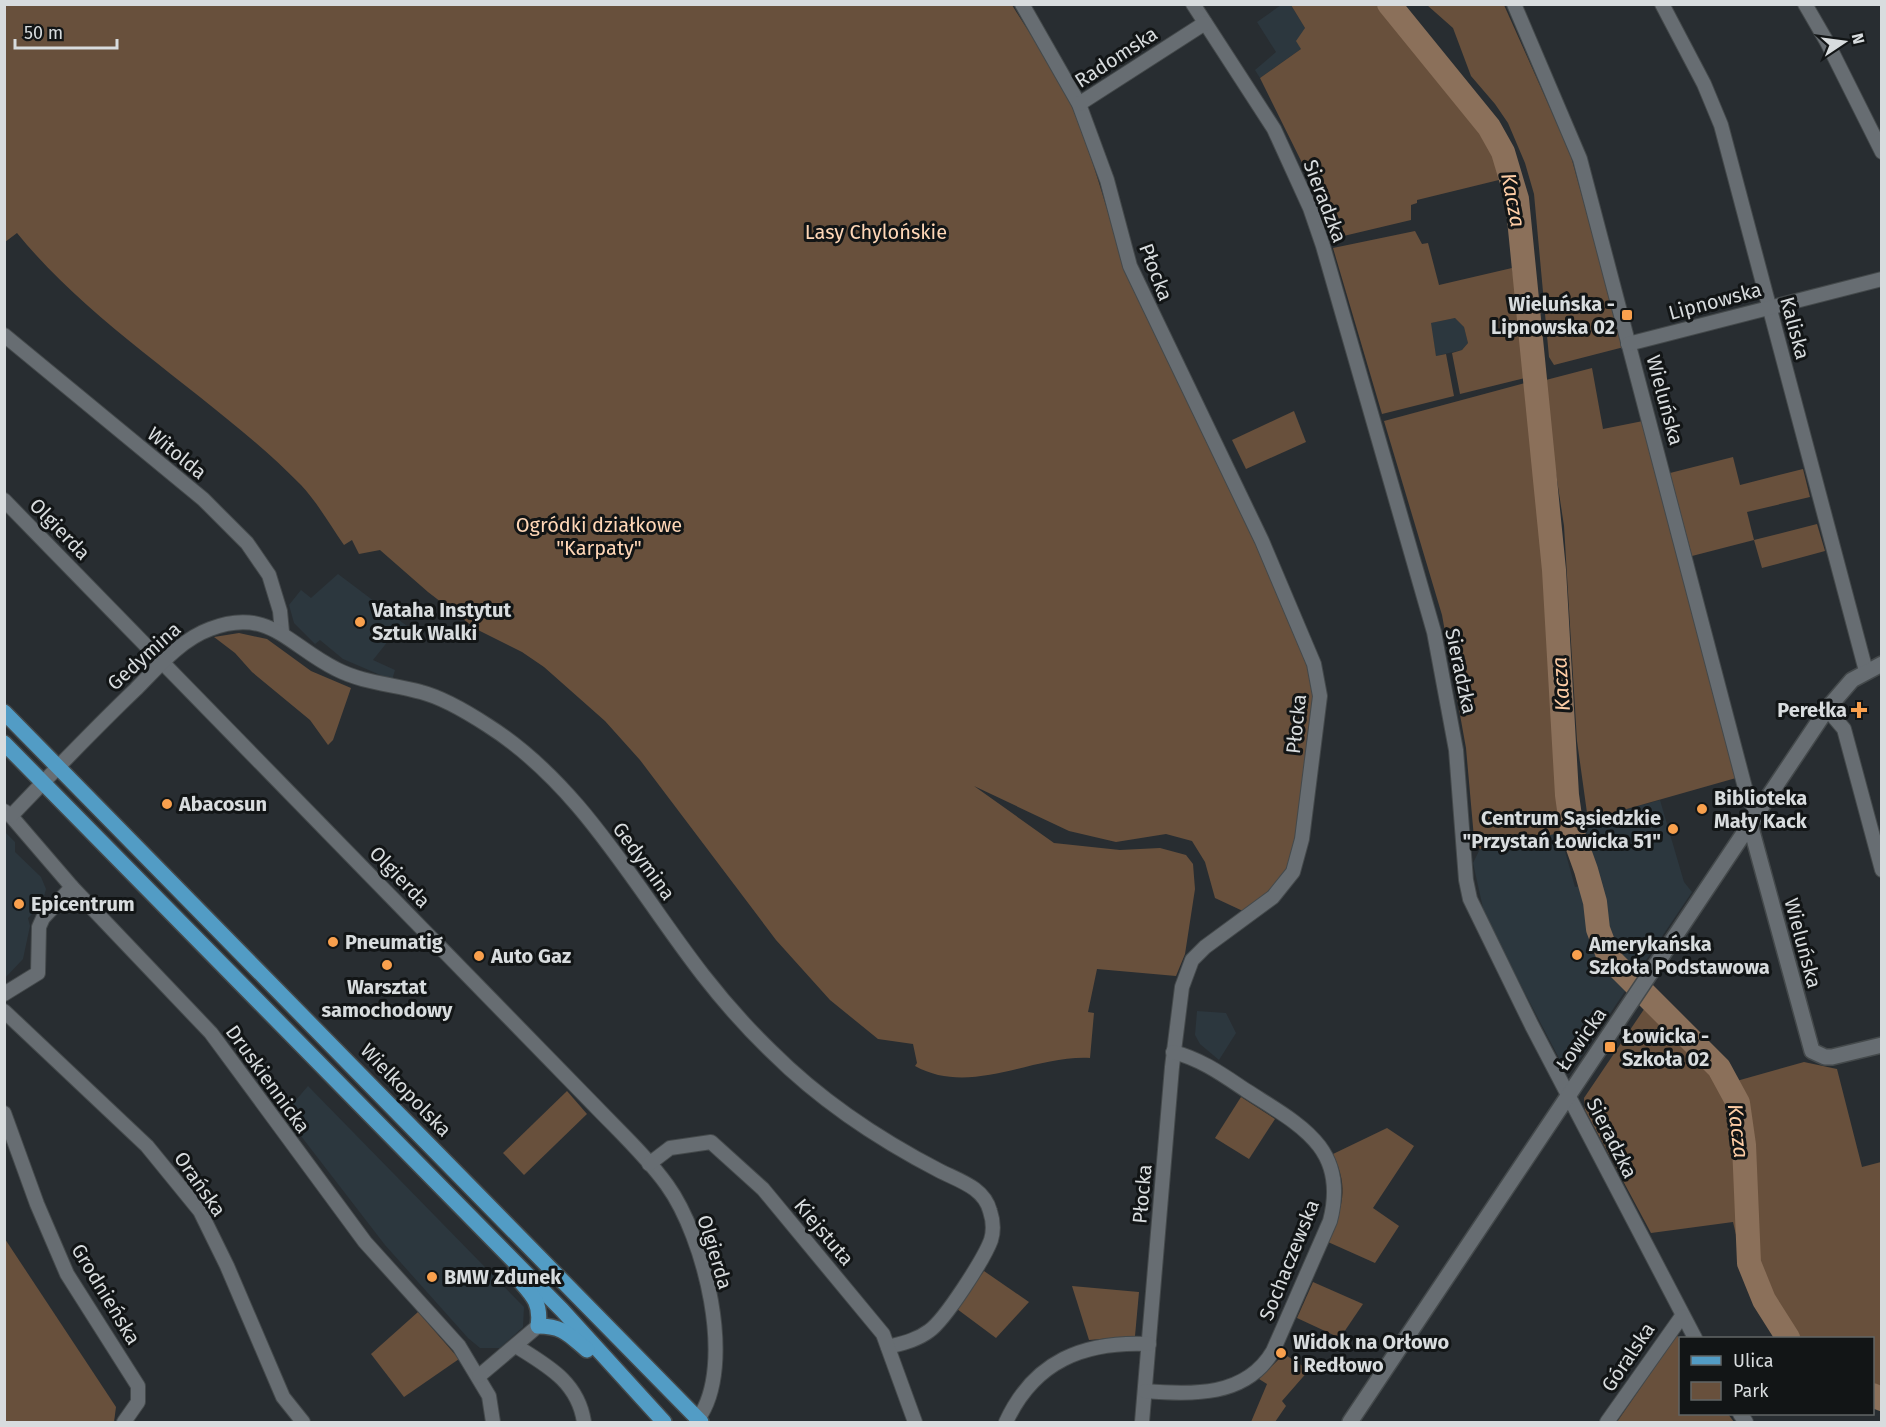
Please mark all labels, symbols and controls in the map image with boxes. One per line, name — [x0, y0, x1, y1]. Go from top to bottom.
scale bar — [15, 12, 117, 50]
north arrow — [1814, 12, 1874, 72]
street label: Radomska — [1070, 21, 1162, 93]
text: 50 m — [24, 22, 63, 44]
text: N — [1848, 31, 1869, 46]
street label: Sieradzka — [1298, 156, 1352, 246]
water label: Kacza — [1495, 171, 1531, 229]
park label: Lasy Chylońskie — [805, 220, 947, 244]
street label: Płocka — [1134, 240, 1178, 304]
street label: Lipnowska — [1666, 277, 1764, 325]
place label: Wieluńska - Lipnowska 02 — [1491, 292, 1615, 339]
street label: Kaliska — [1775, 294, 1815, 362]
marker: Wieluńska - Lipnowska 02 — [1620, 308, 1634, 322]
street label: Wieluńska — [1641, 352, 1689, 448]
street label: Witolda — [142, 422, 212, 484]
street label: Olgierda — [25, 493, 95, 565]
park label: Ogródki działkowe "Karpaty" — [516, 513, 682, 560]
place label: Vataha Instytut Sztuk Walki — [371, 598, 511, 645]
marker: Vataha Instytut Sztuk Walki — [353, 615, 367, 629]
street label: Gedymina — [102, 617, 186, 695]
street label: Sieradzka — [1440, 626, 1482, 716]
water label: Kacza — [1546, 656, 1576, 712]
street label: Płocka — [1281, 693, 1311, 755]
place label: Perełka — [1777, 698, 1847, 722]
marker: Perełka — [1852, 703, 1866, 717]
place label: Biblioteka Mały Kack — [1714, 786, 1808, 833]
place label: Abacosun — [178, 792, 267, 816]
marker: Abacosun — [160, 797, 174, 811]
marker: Biblioteka Mały Kack — [1695, 802, 1709, 816]
place label: Centrum Sąsiedzkie "Przystań Łowicka 51" — [1463, 806, 1661, 853]
street label: Gedymina — [608, 817, 680, 905]
marker: Centrum Sąsiedzkie "Przystań Łowicka 51" — [1666, 822, 1680, 836]
street label: Olgierda — [365, 841, 435, 913]
place label: Epicentrum — [31, 892, 135, 916]
street label: Wieluńska — [1779, 895, 1827, 991]
marker: Epicentrum — [12, 897, 26, 911]
place label: Pneumatig — [345, 930, 444, 954]
place label: Amerykańska Szkoła Podstawowa — [1588, 932, 1770, 979]
marker: Pneumatig — [326, 935, 340, 949]
place label: Auto Gaz — [490, 944, 571, 968]
marker: Amerykańska Szkoła Podstawowa — [1570, 948, 1584, 962]
marker: Auto Gaz — [472, 949, 486, 963]
marker: Warsztat samochodowy — [380, 958, 394, 972]
place label: Warsztat samochodowy — [322, 975, 453, 1022]
street label: Łowicka — [1551, 1003, 1611, 1075]
street label: Druskiennicka — [221, 1020, 315, 1138]
place label: Łowicka - Szkoła 02 — [1622, 1024, 1709, 1071]
street label: Wielkopolska — [356, 1038, 456, 1142]
marker: Łowicka - Szkoła 02 — [1603, 1040, 1617, 1054]
street label: Sieradzka — [1582, 1094, 1642, 1182]
water label: Kacza — [1722, 1102, 1754, 1160]
street label: Orańska — [169, 1147, 231, 1221]
street label: Płocka — [1127, 1163, 1157, 1225]
street label: Kiejstuta — [789, 1194, 859, 1270]
street label: Sochaczewska — [1254, 1196, 1324, 1324]
street label: Olgierda — [692, 1212, 738, 1292]
street label: Grodnieńska — [66, 1239, 146, 1349]
place label: BMW Zdunek — [444, 1265, 562, 1289]
marker: BMW Zdunek — [425, 1270, 439, 1284]
street label: Góralska — [1596, 1318, 1660, 1396]
place label: Widok na Orłowo i Redłowo — [1293, 1330, 1450, 1377]
legend — [1679, 1337, 1874, 1415]
marker: Widok na Orłowo i Redłowo — [1274, 1346, 1288, 1360]
text: Ulica — [1733, 1350, 1773, 1372]
text: Park — [1733, 1380, 1769, 1402]

